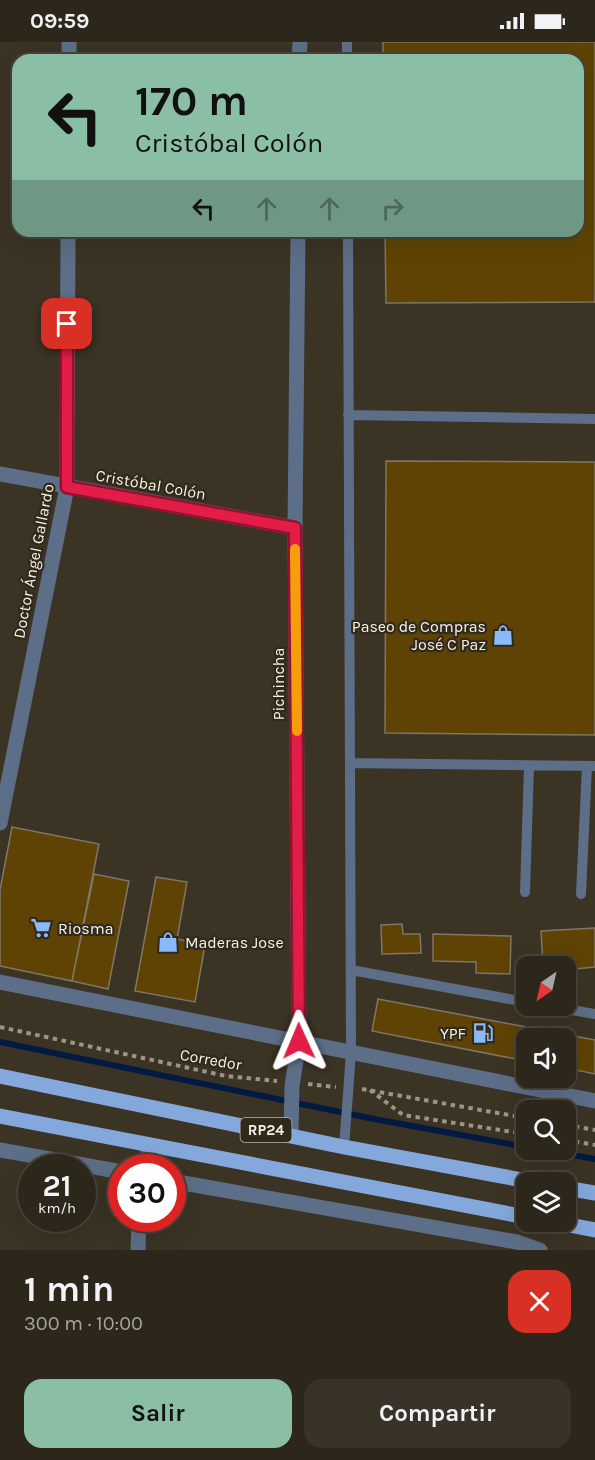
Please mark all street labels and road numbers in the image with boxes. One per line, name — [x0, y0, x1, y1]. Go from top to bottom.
street label: Cristóbal Colón — [94, 465, 207, 504]
street label: Doctor Ángel Gallardo — [9, 482, 58, 640]
street label: Pichincha — [269, 648, 288, 720]
street label: Corredor — [179, 1045, 243, 1074]
road number: RP24 — [240, 1118, 292, 1142]

